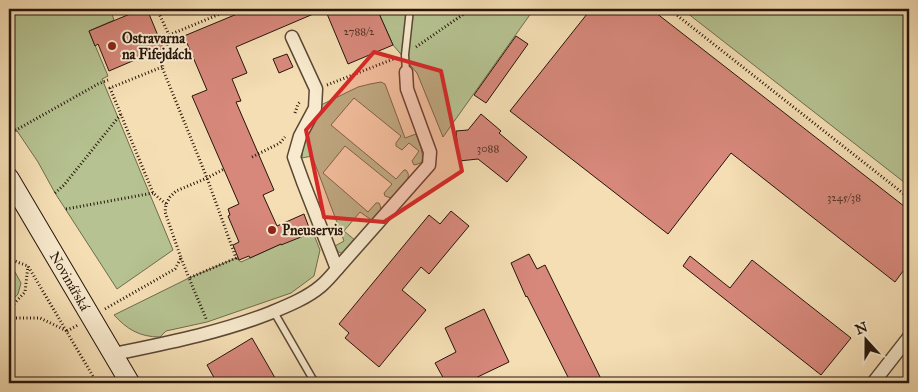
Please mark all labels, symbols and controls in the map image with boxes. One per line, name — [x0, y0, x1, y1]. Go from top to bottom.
house number: 2788/2 — [343, 25, 375, 38]
place label: Ostravarna na Fifejdách — [122, 30, 192, 64]
marker: Ostravarna na Fifejdách — [106, 40, 118, 52]
house number: 3088 — [477, 142, 499, 155]
house number: 3245/38 — [827, 191, 861, 204]
place label: Pneuservis — [282, 222, 343, 239]
marker: Pneuservis — [266, 224, 278, 236]
street label: Novinářská — [46, 249, 93, 314]
north arrow — [840, 314, 890, 364]
text: N — [853, 318, 870, 338]

